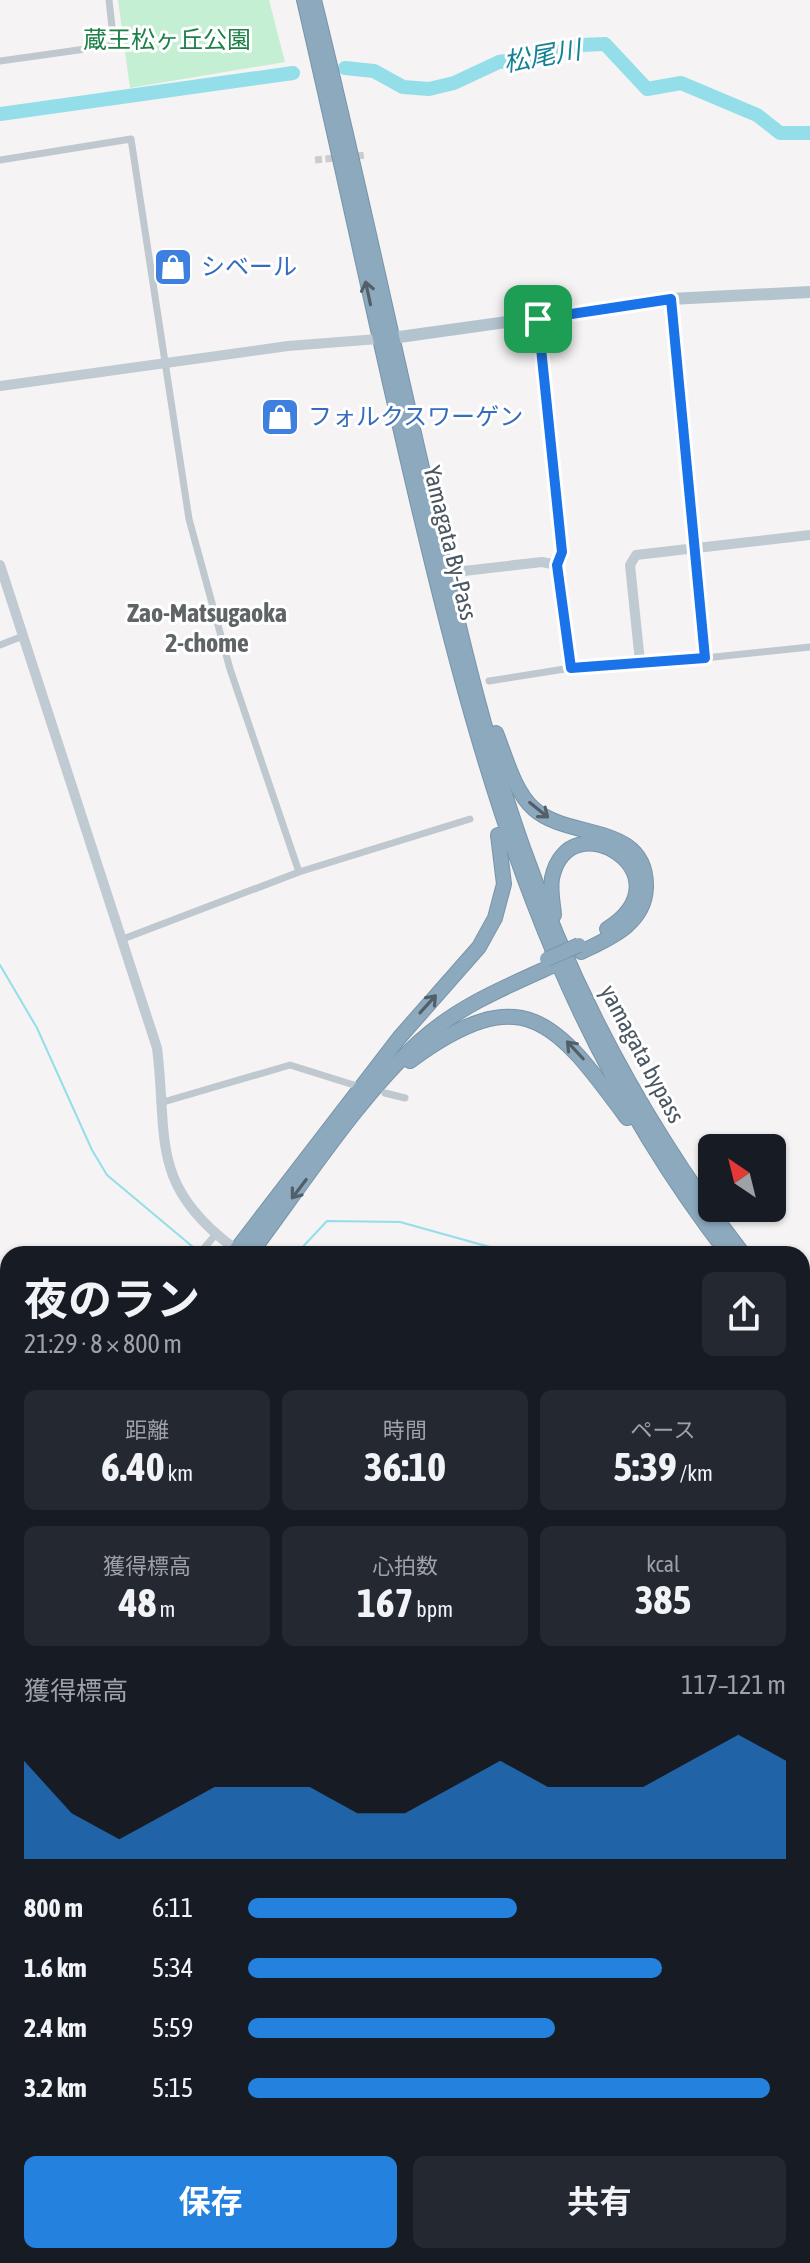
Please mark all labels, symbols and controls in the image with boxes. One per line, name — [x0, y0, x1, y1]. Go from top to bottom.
park label: 蔵王松ヶ丘公園 — [83, 26, 251, 53]
water label: 松尾川 — [501, 34, 586, 78]
shop icon: シベール — [152, 246, 194, 288]
place label: シベール — [201, 253, 297, 280]
one-way arrow — [360, 281, 375, 306]
pin — [504, 285, 572, 353]
icon: arrive — [516, 297, 560, 341]
shop icon: フォルクスワーゲン — [259, 396, 301, 438]
place label: フォルクスワーゲン — [308, 403, 523, 430]
street label: Yamagata By-Pass — [418, 463, 483, 623]
district label: Zao-Matsugaoka 2-chome — [127, 598, 287, 658]
one-way arrow — [528, 801, 549, 818]
street label: yamagata bypass — [595, 980, 690, 1127]
one-way arrow — [419, 995, 437, 1015]
one-way arrow — [565, 1040, 584, 1060]
north arrow — [698, 1134, 786, 1222]
map controls — [698, 1134, 786, 1222]
one-way arrow — [291, 1178, 308, 1199]
button: share — [702, 1272, 786, 1356]
text: 夜のラン — [24, 1274, 200, 1324]
text: 21:29 · 8 × 800 m — [24, 1329, 182, 1359]
text: 距離 — [125, 1417, 169, 1443]
text: 時間 — [383, 1417, 427, 1443]
text: ペース — [631, 1417, 695, 1443]
text: 6.40 — [101, 1444, 164, 1489]
text: 36:10 — [364, 1444, 446, 1489]
text: 5:39 — [613, 1444, 677, 1489]
text: km — [164, 1460, 193, 1486]
text: /km — [677, 1460, 713, 1486]
text: kcal — [646, 1551, 680, 1577]
text: 獲得標高 — [103, 1553, 191, 1579]
text: 心拍数 — [372, 1553, 438, 1579]
text: 385 — [635, 1577, 691, 1622]
text: 48 — [119, 1580, 156, 1625]
text: 167 — [357, 1580, 413, 1625]
text: m — [156, 1596, 175, 1622]
text: bpm — [413, 1596, 453, 1622]
text: 117–121 m — [681, 1670, 786, 1700]
text: 獲得標高 — [24, 1676, 128, 1706]
text: 800 m — [24, 1893, 83, 1923]
text: 6:11 — [152, 1893, 193, 1923]
text: 1.6 km — [24, 1953, 87, 1983]
text: 5:34 — [152, 1953, 193, 1983]
text: 2.4 km — [24, 2013, 87, 2043]
text: 5:59 — [152, 2013, 193, 2043]
text: 3.2 km — [24, 2073, 87, 2103]
text: 5:15 — [152, 2073, 193, 2103]
button: 保存 — [24, 2156, 397, 2248]
button: 共有 — [413, 2156, 786, 2248]

